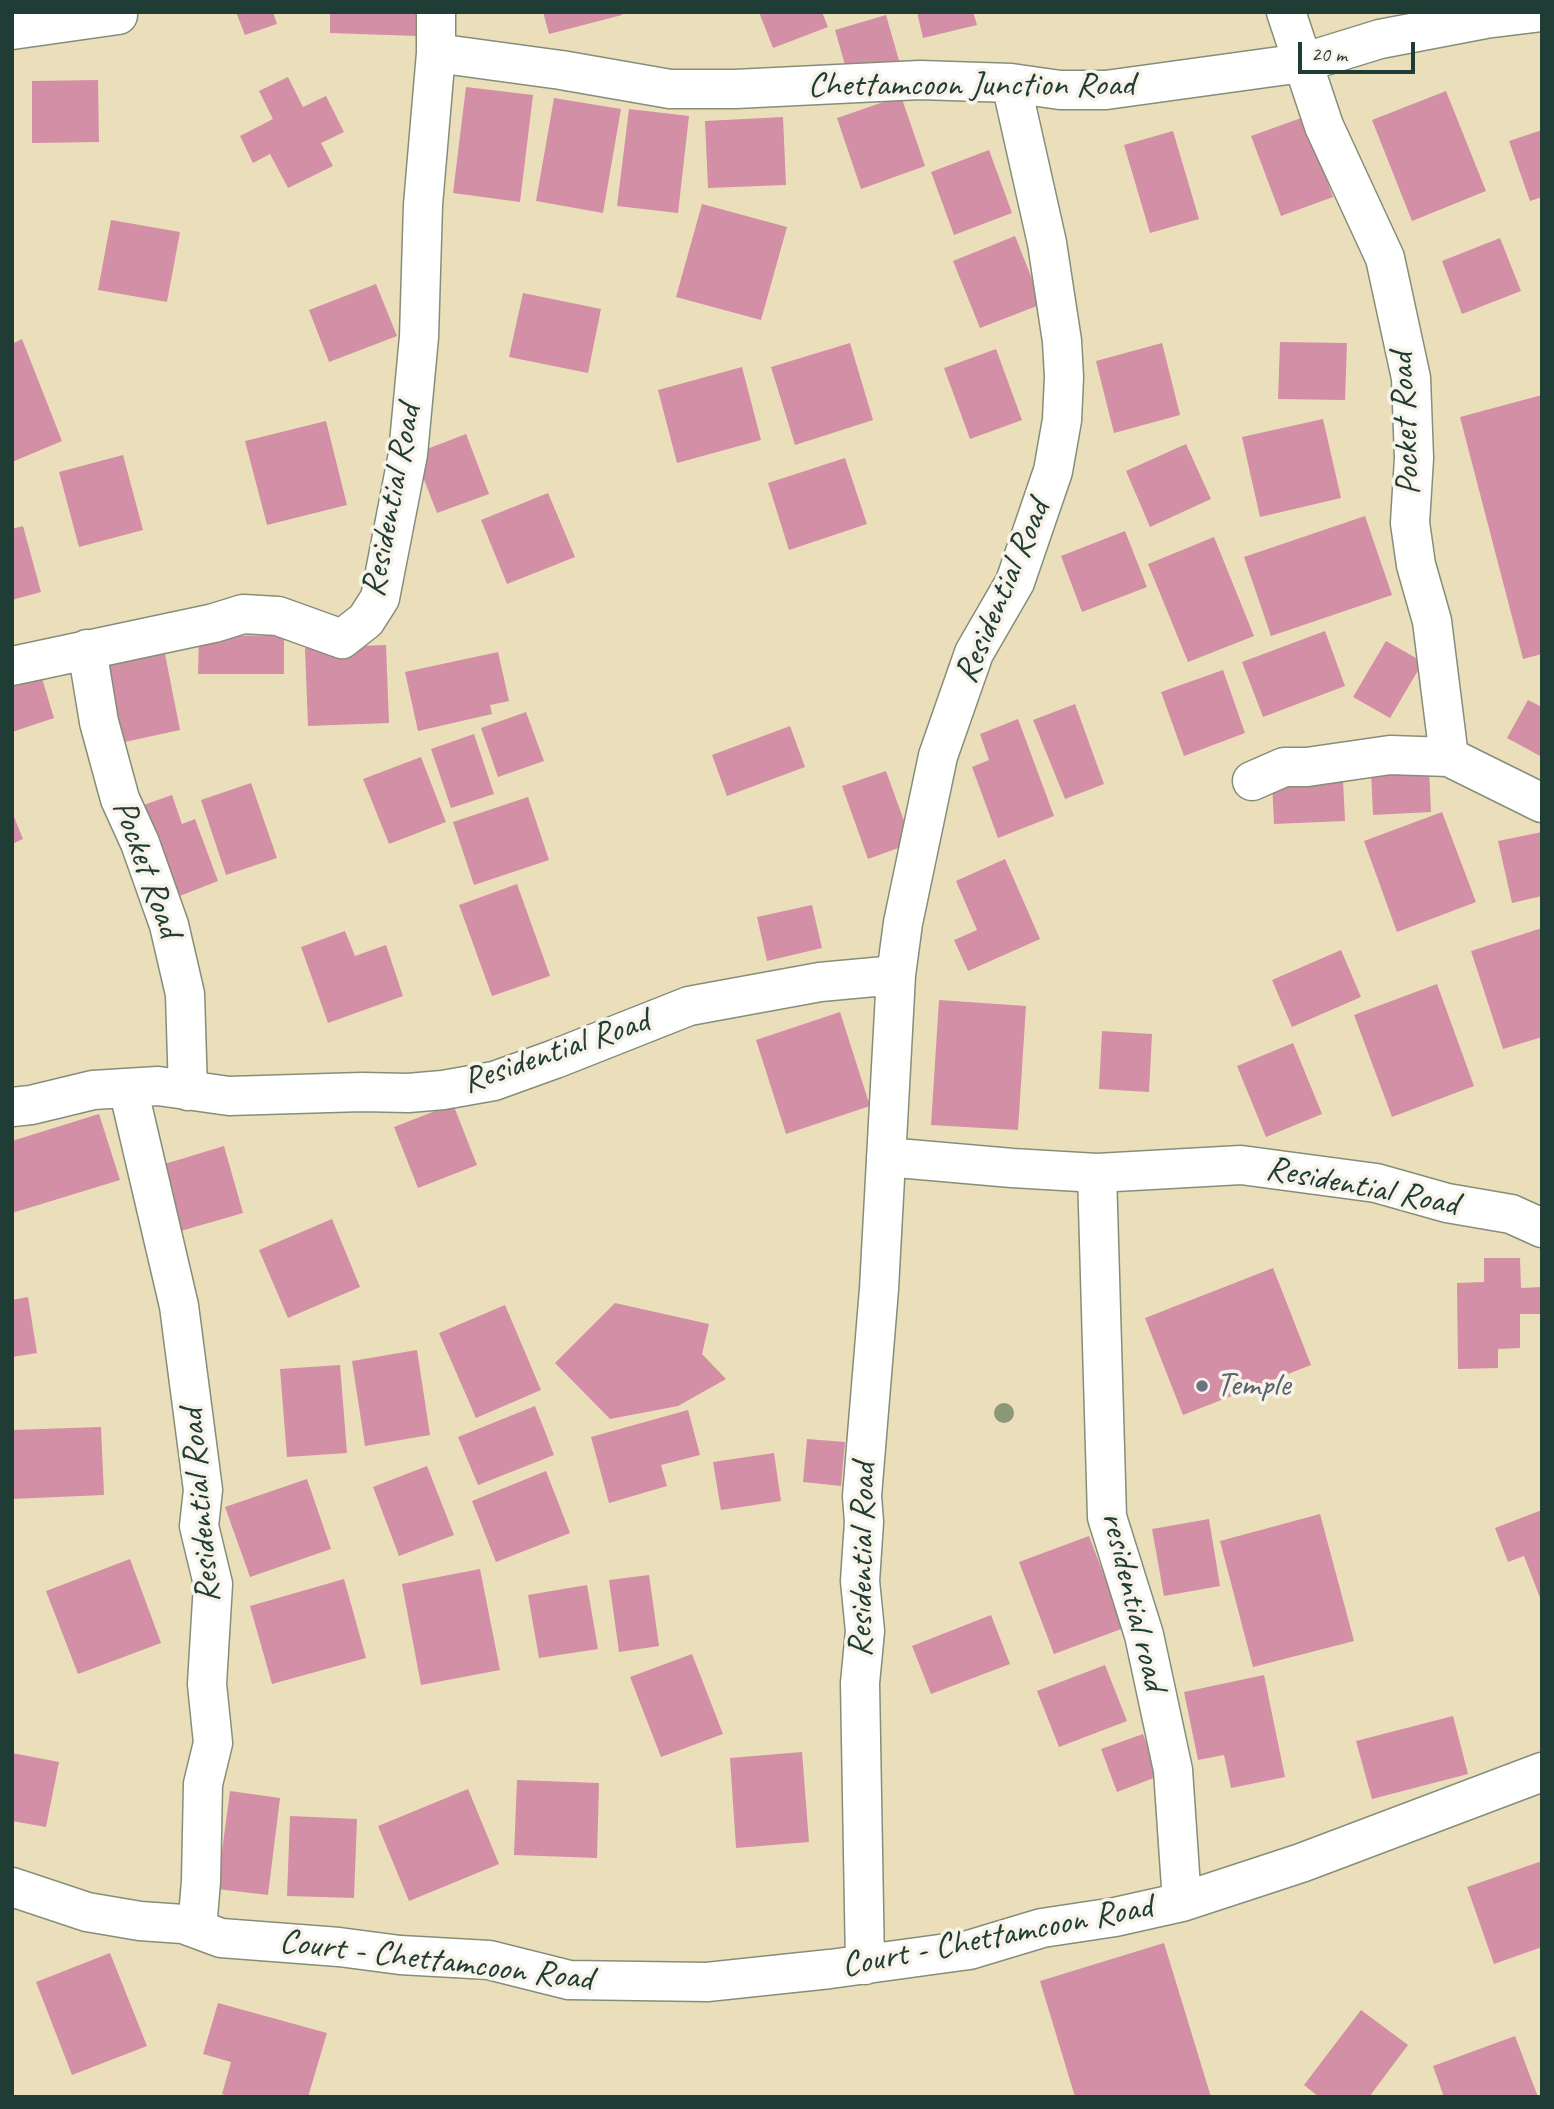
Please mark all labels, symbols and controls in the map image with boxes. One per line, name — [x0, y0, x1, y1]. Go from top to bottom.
scale bar — [1302, 28, 1419, 72]
text: 20 m — [1311, 41, 1347, 67]
street label: Chettamcoon Junction Road — [808, 65, 1134, 107]
street label: Pocket Road — [1381, 352, 1431, 496]
street label: Residential Road — [353, 402, 431, 600]
street label: Residential Road — [946, 494, 1060, 690]
street label: Pocket Road — [102, 795, 190, 943]
street label: Residential Road — [457, 1000, 655, 1104]
street label: Residential Road — [1263, 1148, 1461, 1226]
place label: Temple — [1216, 1365, 1290, 1407]
marker: Temple — [1194, 1378, 1210, 1394]
street label: Residential Road — [172, 1407, 230, 1605]
street label: Residential Road — [840, 1462, 886, 1658]
street label: residential road — [1091, 1507, 1175, 1695]
street label: Court - Chettamcoon Road — [838, 1886, 1156, 1988]
street label: Court - Chettamcoon Road — [277, 1921, 595, 2001]

